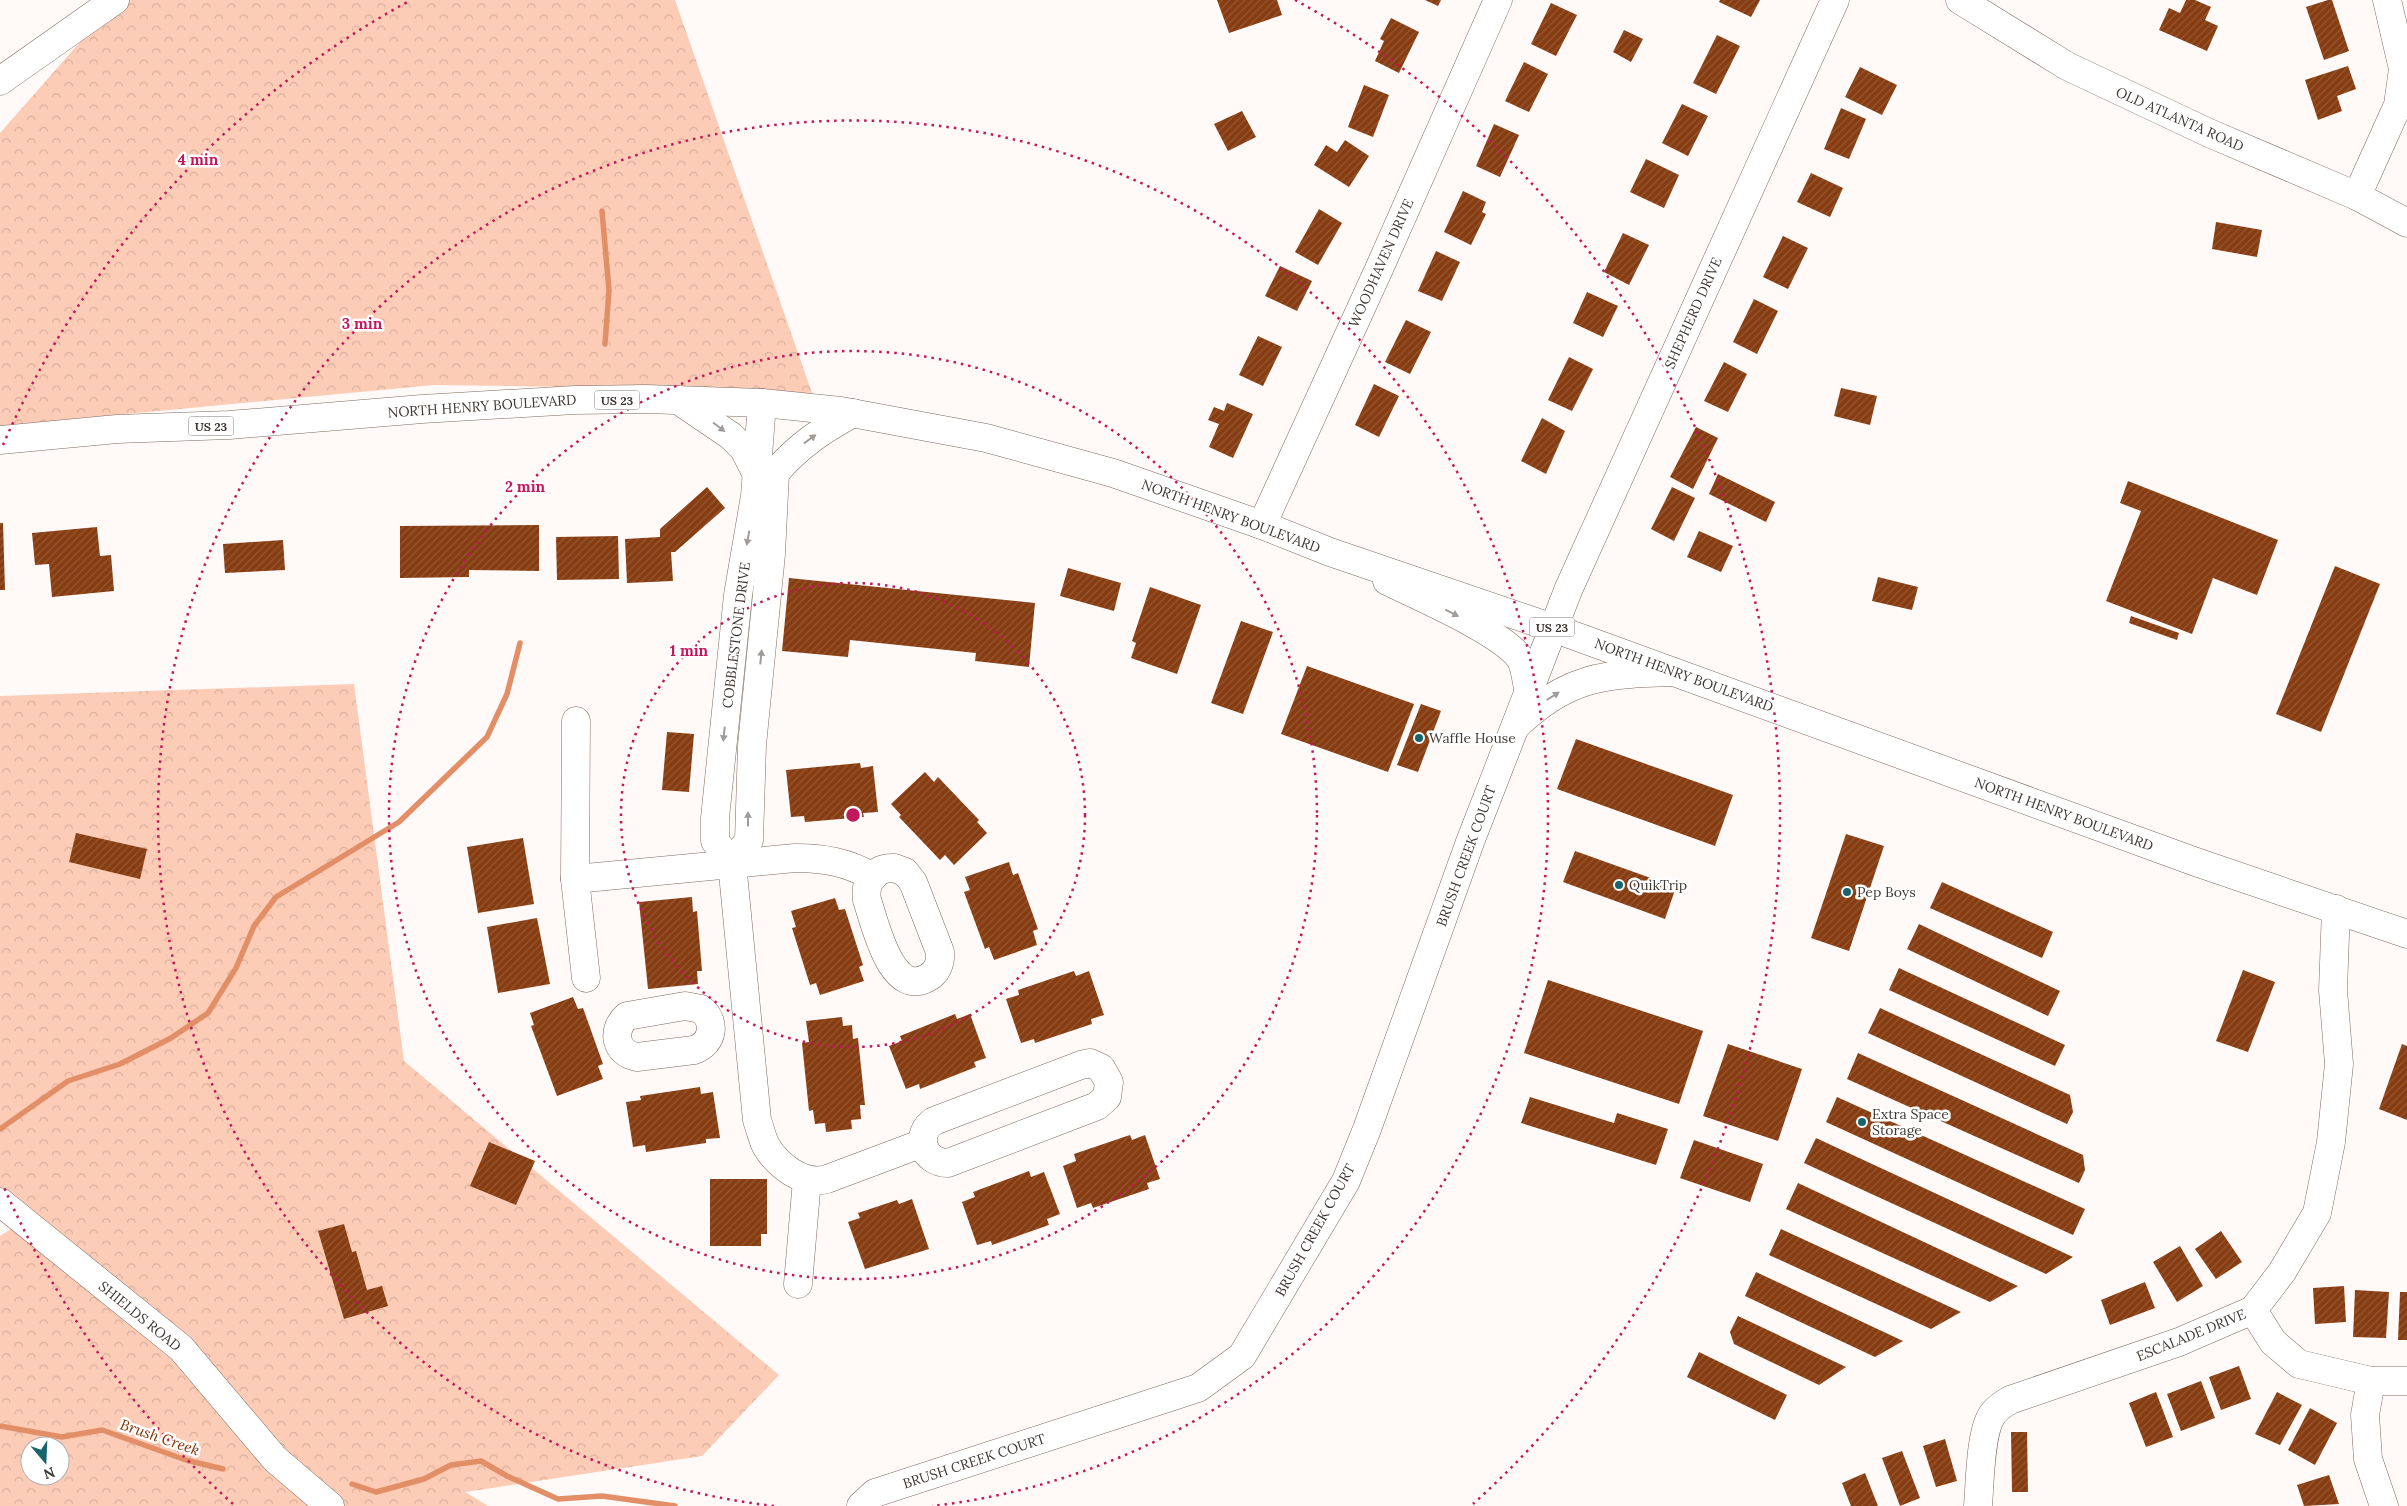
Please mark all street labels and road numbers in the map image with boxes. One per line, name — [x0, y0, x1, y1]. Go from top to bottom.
street label: OLD ATLANTA ROAD — [2113, 83, 2247, 155]
street label: WOODHAVEN DRIVE — [1344, 196, 1418, 330]
street label: SHEPHERD DRIVE — [1660, 254, 1726, 372]
street label: NORTH HENRY BOULEVARD — [387, 390, 577, 422]
road number: US 23 — [594, 390, 640, 410]
road number: US 23 — [188, 416, 234, 436]
street label: NORTH HENRY BOULEVARD — [1139, 475, 1323, 557]
street label: COBBLESTONE DRIVE — [718, 561, 754, 709]
road number: US 23 — [1530, 618, 1574, 636]
street label: NORTH HENRY BOULEVARD — [1592, 634, 1776, 716]
street label: NORTH HENRY BOULEVARD — [1972, 773, 2156, 855]
street label: BRUSH CREEK COURT — [1432, 783, 1500, 929]
street label: BRUSH CREEK COURT — [1271, 1161, 1359, 1299]
street label: SHIELDS ROAD — [95, 1277, 185, 1355]
street label: ESCALADE DRIVE — [2134, 1305, 2249, 1365]
street label: BRUSH CREEK COURT — [900, 1429, 1048, 1493]

